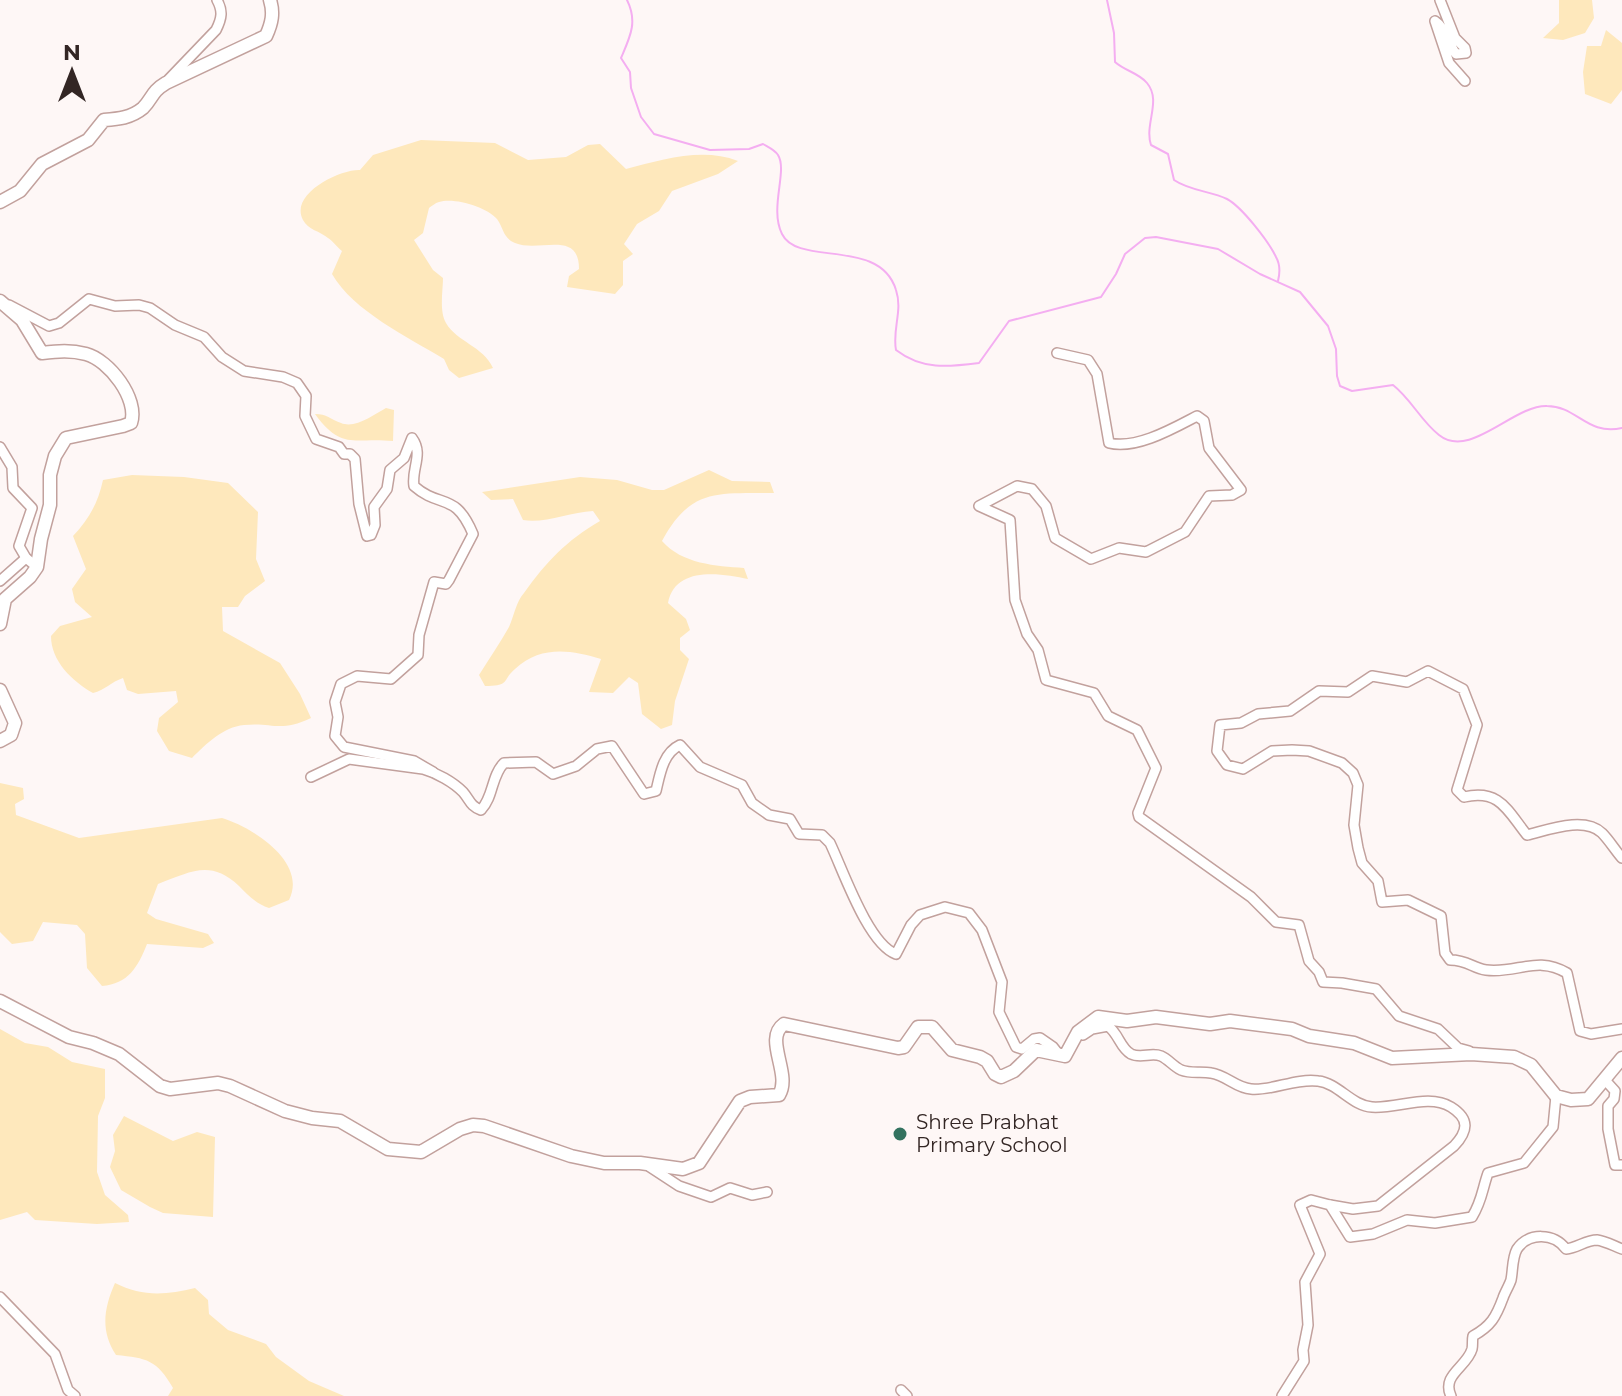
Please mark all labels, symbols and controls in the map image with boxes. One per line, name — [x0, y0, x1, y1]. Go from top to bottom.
north arrow — [32, 32, 112, 112]
text: N — [63, 39, 81, 66]
place label: Shree Prabhat Primary School — [916, 1110, 1068, 1157]
marker: Shree Prabhat Primary School — [891, 1125, 909, 1143]

